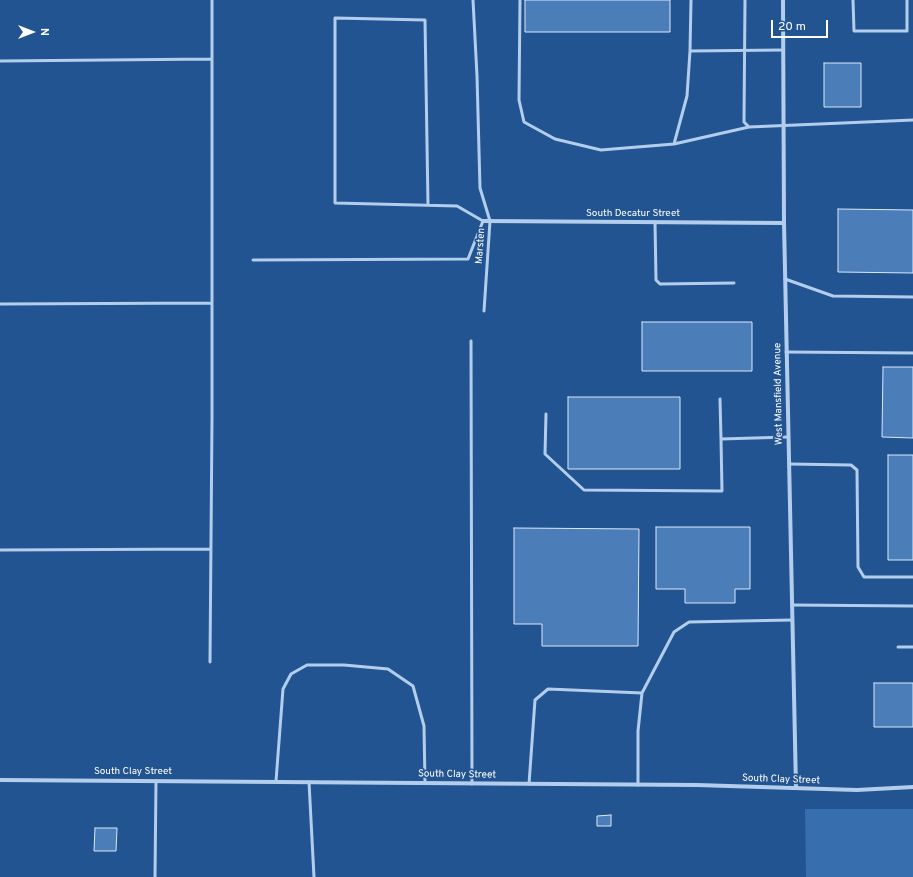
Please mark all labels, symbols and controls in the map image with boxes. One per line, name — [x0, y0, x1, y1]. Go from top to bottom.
north arrow — [12, 12, 52, 52]
scale bar — [773, 12, 830, 38]
text: 20 m — [778, 19, 806, 35]
text: N — [37, 28, 51, 36]
street label: South Decatur Street — [586, 208, 680, 220]
street label: Marsten — [474, 227, 488, 265]
street label: West Mansfield Avenue — [772, 342, 786, 446]
street label: South Clay Street — [94, 766, 172, 778]
street label: South Clay Street — [418, 768, 496, 782]
street label: South Clay Street — [742, 773, 820, 787]

